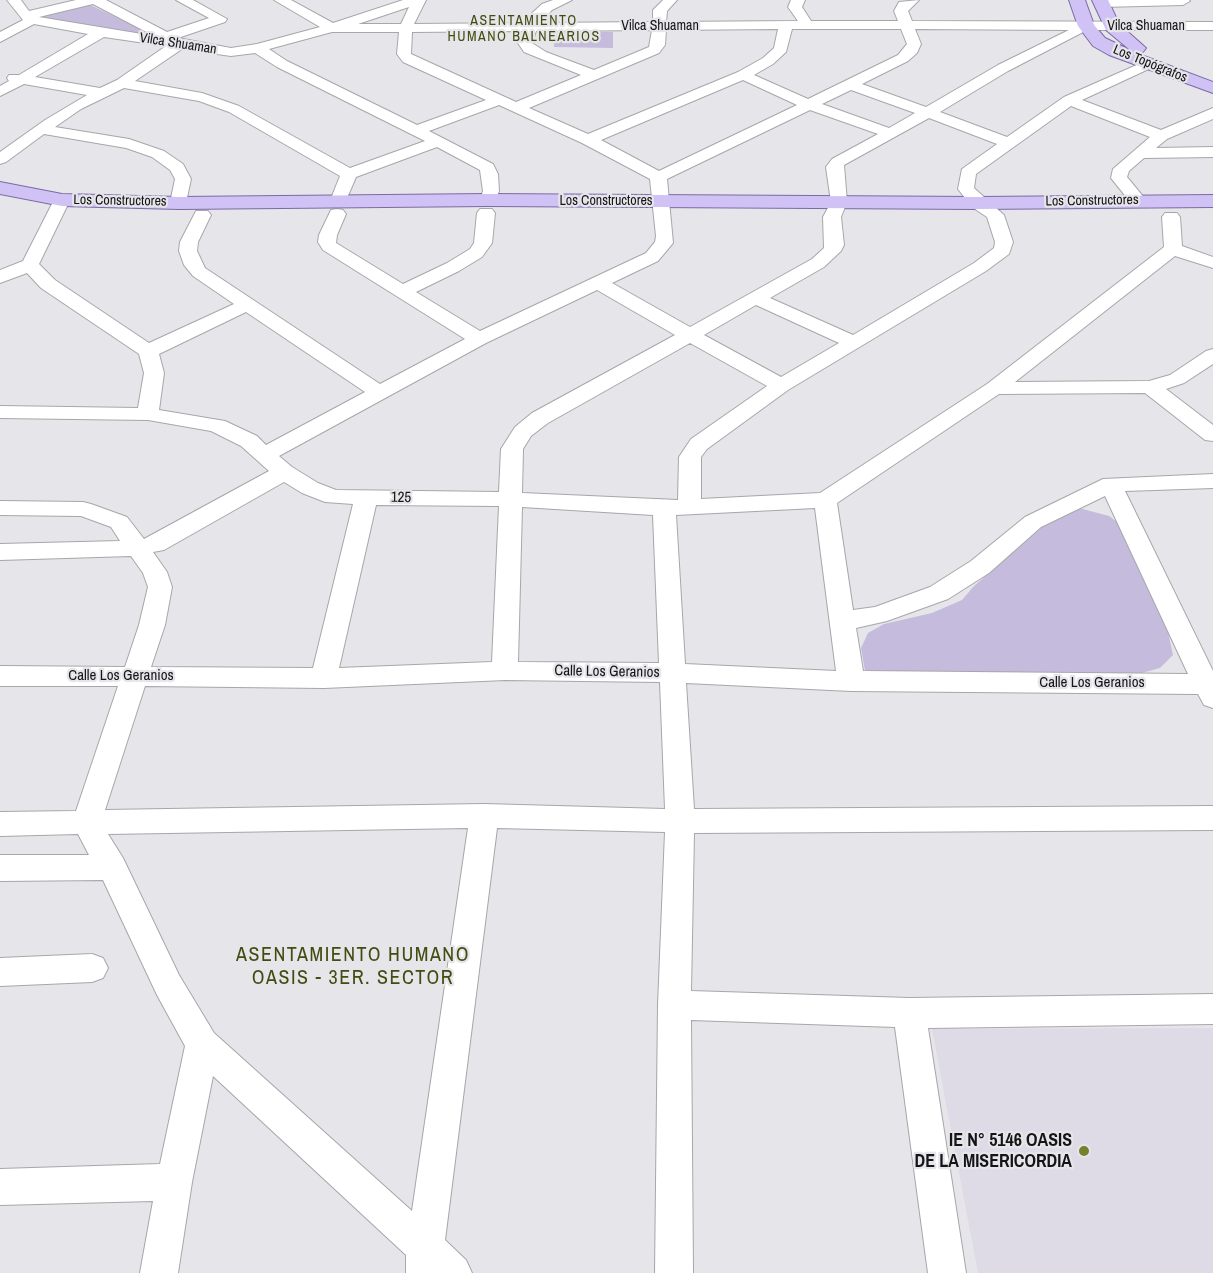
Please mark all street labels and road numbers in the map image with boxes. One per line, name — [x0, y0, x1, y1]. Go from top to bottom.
street label: Vilca Shuaman — [621, 18, 699, 34]
street label: Vilca Shuaman — [1107, 18, 1185, 34]
street label: Vilca Shuaman — [138, 30, 218, 58]
street label: Los Topógrafos — [1110, 42, 1190, 86]
street label: Los Constructores — [73, 192, 167, 210]
street label: Los Constructores — [1045, 192, 1139, 210]
street label: Los Constructores — [559, 193, 653, 209]
street label: 125 — [391, 489, 411, 507]
street label: Calle Los Geranios — [554, 662, 660, 682]
street label: Calle Los Geranios — [68, 667, 174, 685]
street label: Calle Los Geranios — [1039, 674, 1145, 692]

